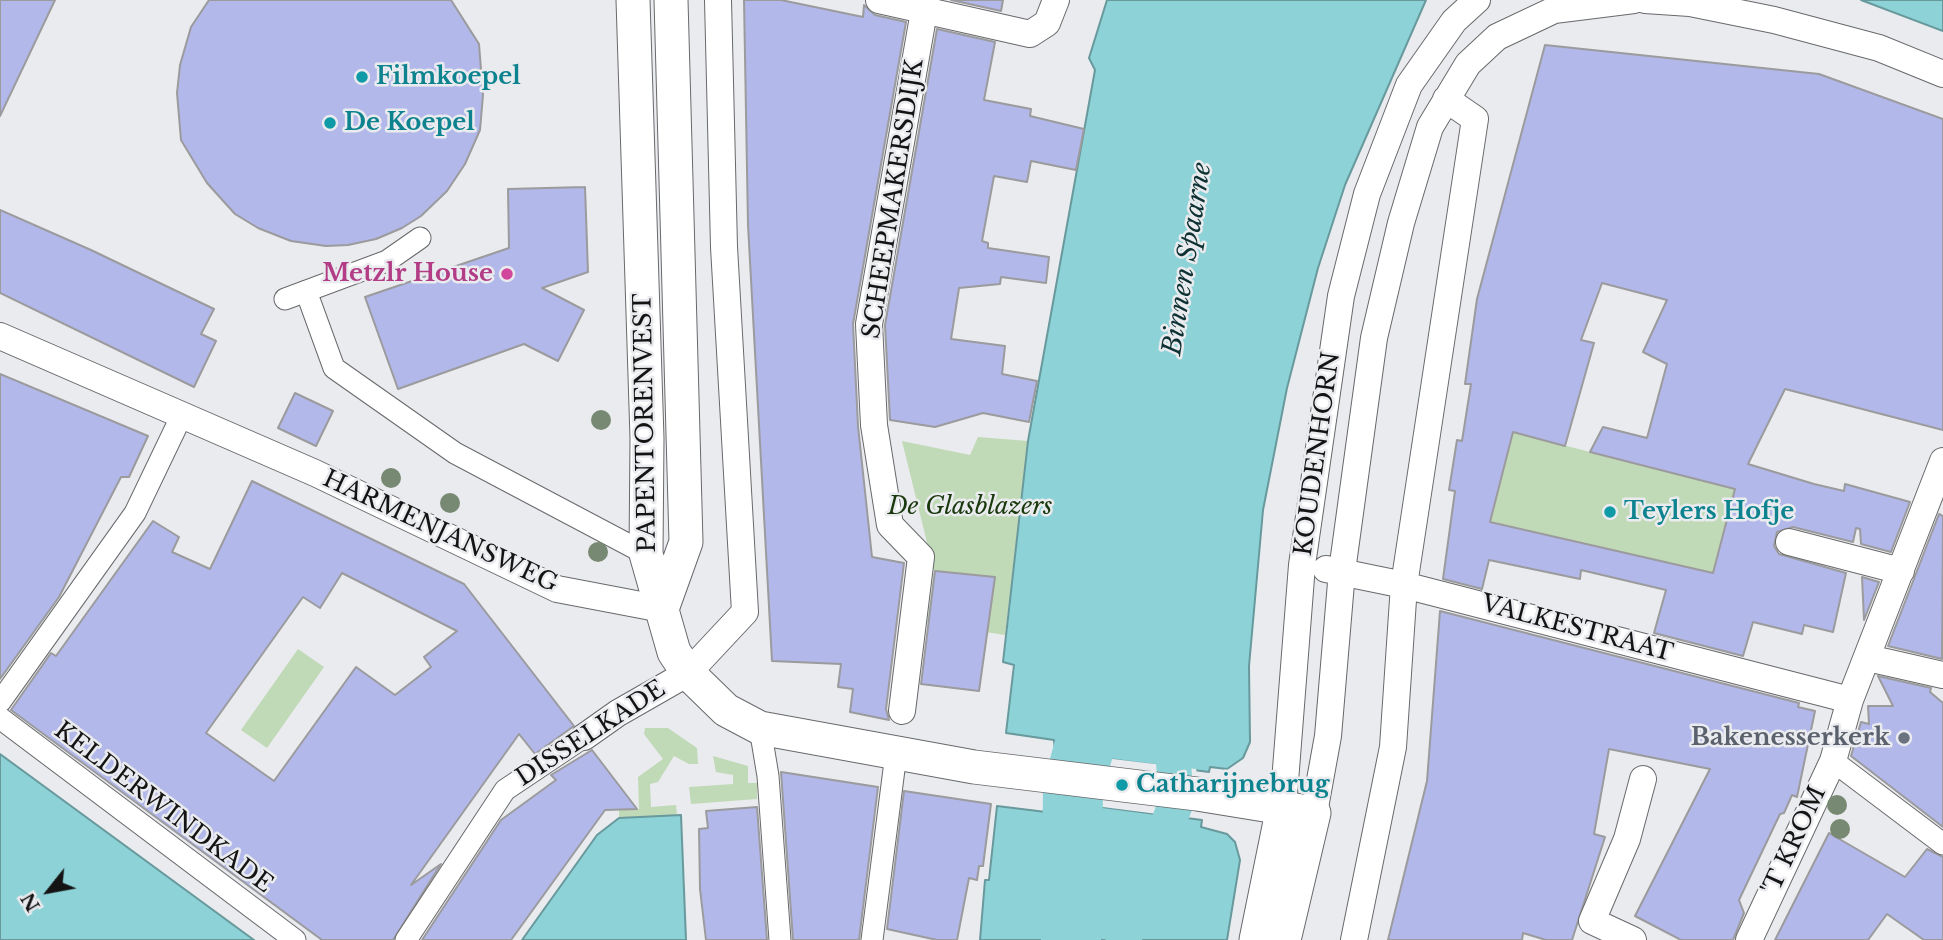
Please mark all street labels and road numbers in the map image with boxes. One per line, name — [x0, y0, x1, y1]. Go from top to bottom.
street label: SCHEEPMAKERSDIJK — [858, 57, 930, 341]
street label: PAPENTORENVEST — [629, 293, 663, 553]
street label: KOUDENHORN — [1289, 350, 1347, 558]
street label: HARMENJANSWEG — [318, 465, 562, 599]
street label: VALKESTRAAT — [1478, 590, 1676, 668]
street label: DISSELKADE — [511, 675, 671, 793]
street label: KELDERWINDKADE — [48, 716, 278, 900]
street label: 'T KROM — [1757, 782, 1833, 900]

